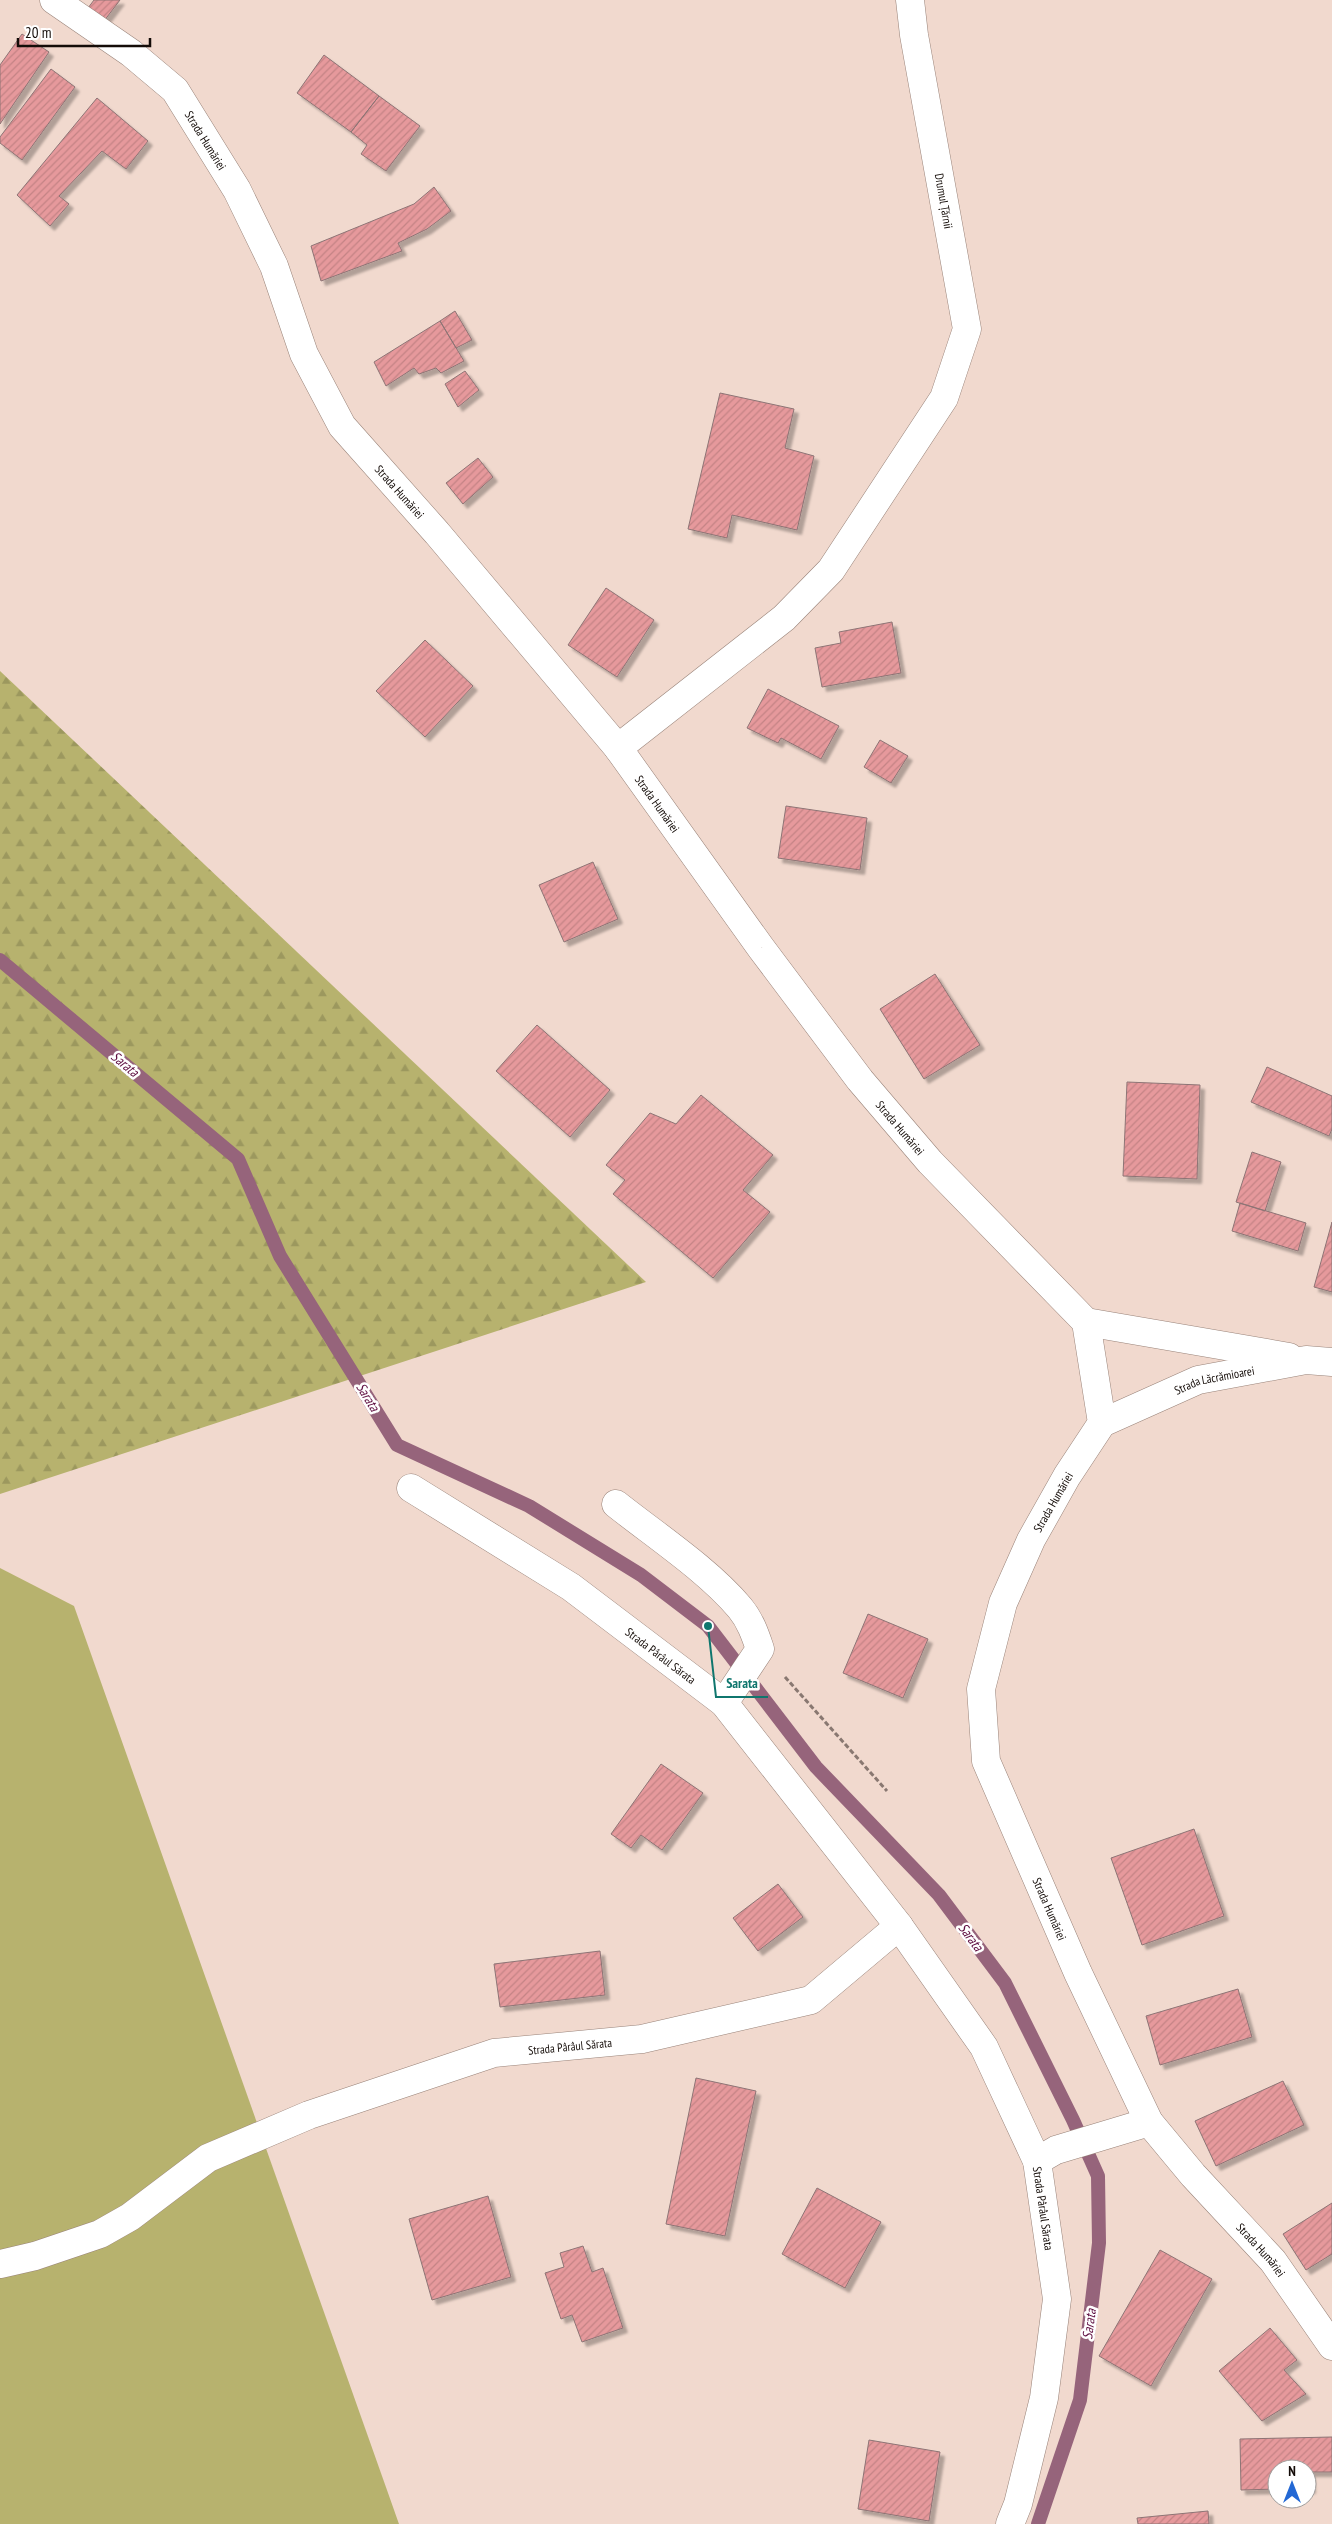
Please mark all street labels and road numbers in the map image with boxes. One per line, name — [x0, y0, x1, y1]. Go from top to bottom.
street label: Strada Humăriei — [182, 108, 230, 173]
street label: Drumul Țărnii — [932, 172, 956, 230]
street label: Strada Humăriei — [372, 461, 428, 521]
street label: Strada Humăriei — [632, 772, 683, 835]
street label: Strada Humăriei — [873, 1097, 928, 1158]
street label: Strada Lăcrămioarei — [1172, 1362, 1256, 1397]
street label: Strada Humăriei — [1030, 1469, 1076, 1535]
street label: Strada Pârâul Sărata — [623, 1624, 699, 1687]
street label: Strada Humăriei — [1030, 1875, 1070, 1942]
street label: Strada Pârâul Sărata — [527, 2034, 613, 2057]
street label: Strada Pârâul Sărata — [1030, 2166, 1057, 2251]
street label: Strada Humăriei — [1234, 2219, 1289, 2279]

